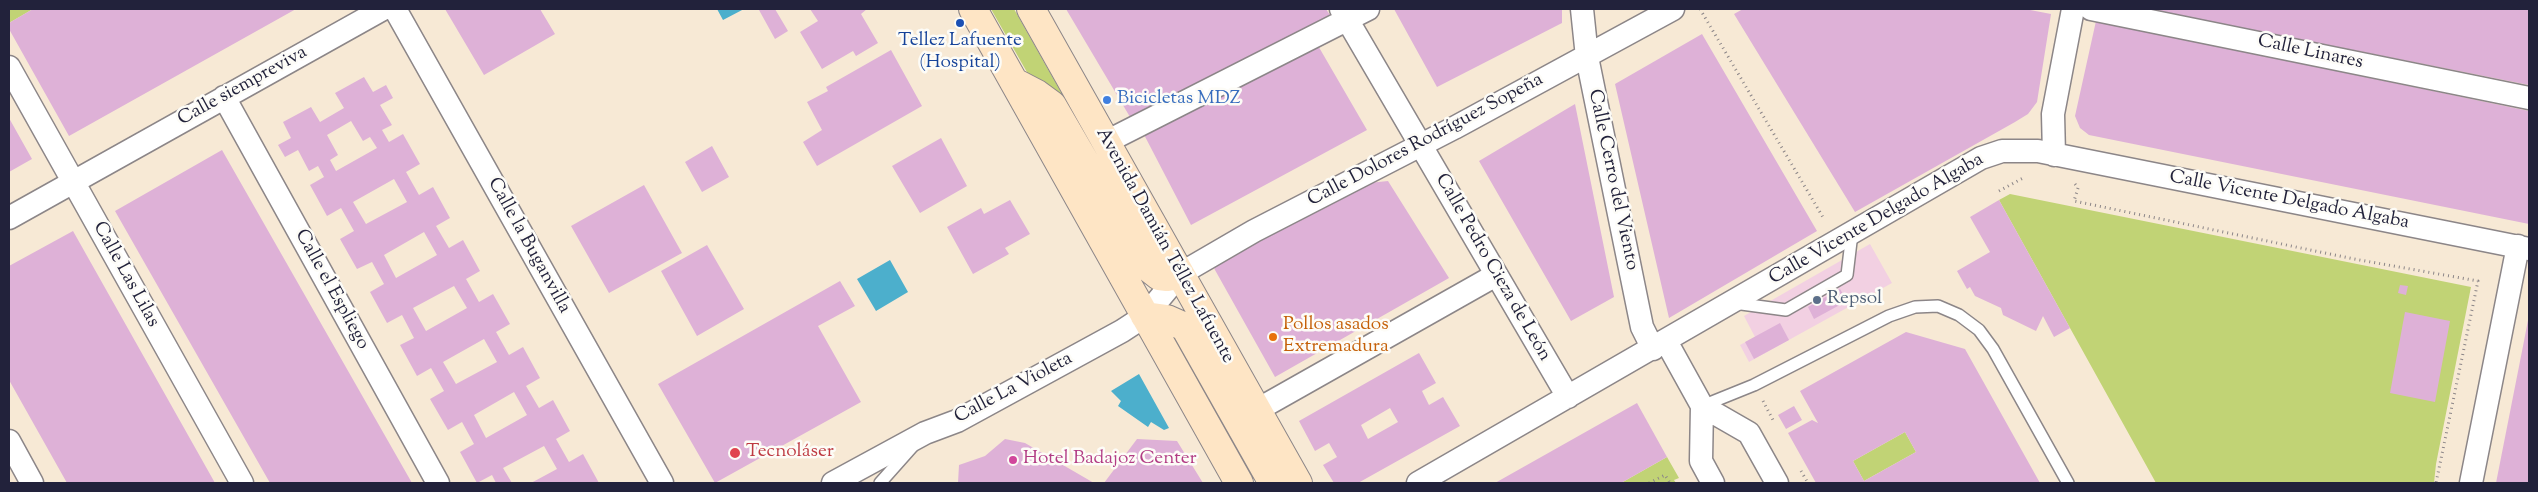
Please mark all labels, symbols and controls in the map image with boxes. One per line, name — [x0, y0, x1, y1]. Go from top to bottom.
marker: Tellez Lafuente (Hospital) — [954, 17, 966, 29]
place label: Tellez Lafuente (Hospital) — [898, 31, 1022, 75]
street label: Calle Linares — [2255, 31, 2365, 75]
street label: Calle siempreviva — [174, 42, 312, 132]
street label: Calle Dolores Rodríguez Sopeña — [1304, 69, 1548, 213]
street label: Calle Cerro del Viento — [1582, 87, 1642, 273]
place label: Bicicletas MDZ — [1117, 89, 1240, 111]
marker: Bicicletas MDZ — [1101, 94, 1113, 106]
street label: Avenida Damián Téllez Lafuente — [1090, 124, 1238, 368]
street label: Calle Vicente Delgado Algaba — [1766, 149, 1988, 291]
street label: Calle Vicente Delgado Algaba — [2167, 167, 2411, 235]
street label: Calle Pedro Cieza de León — [1429, 170, 1555, 366]
street label: Calle la Buganvilla — [481, 174, 575, 318]
street label: Calle Las Lilas — [87, 218, 163, 332]
street label: Calle el Espliego — [289, 226, 373, 354]
place label: Repsol — [1827, 289, 1882, 311]
marker: Repsol — [1811, 294, 1823, 306]
place label: Pollos asados Extremadura — [1283, 315, 1389, 359]
marker: Pollos asados Extremadura — [1267, 331, 1279, 343]
street label: Calle La Violeta — [951, 348, 1077, 430]
place label: Tecnoláser — [746, 442, 834, 464]
marker: Tecnoláser — [728, 446, 742, 460]
place label: Hotel Badajoz Center — [1023, 449, 1197, 471]
marker: Hotel Badajoz Center — [1007, 454, 1019, 466]

